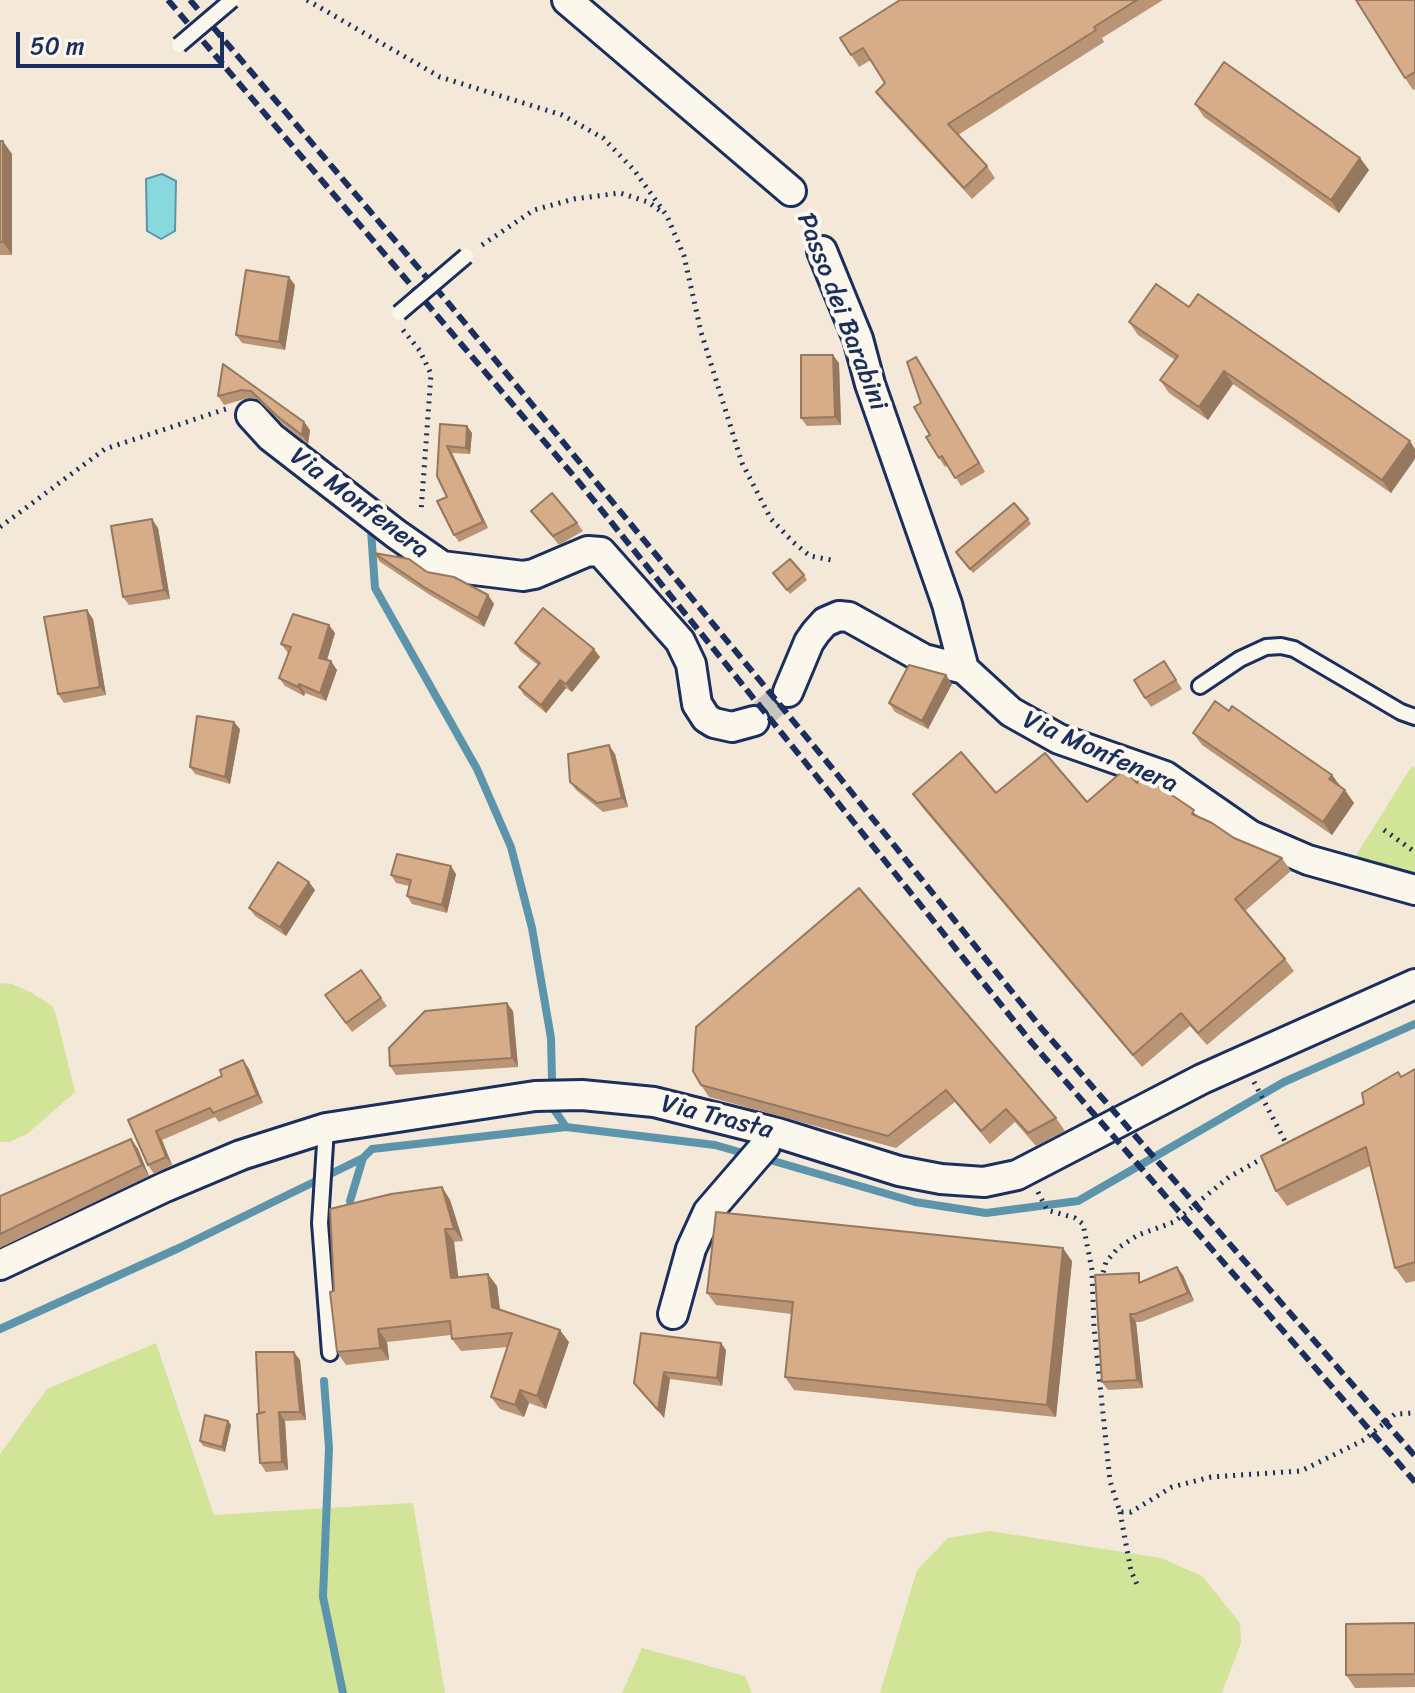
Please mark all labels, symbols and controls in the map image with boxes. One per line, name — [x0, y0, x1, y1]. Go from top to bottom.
scale bar — [20, 16, 228, 66]
text: 50 m — [30, 25, 85, 67]
street label: Passo dei Barabini — [789, 209, 893, 415]
street label: Via Monfenera — [283, 442, 435, 566]
street label: Via Monfenera — [1018, 705, 1182, 801]
street label: Via Trasta — [658, 1089, 776, 1147]

